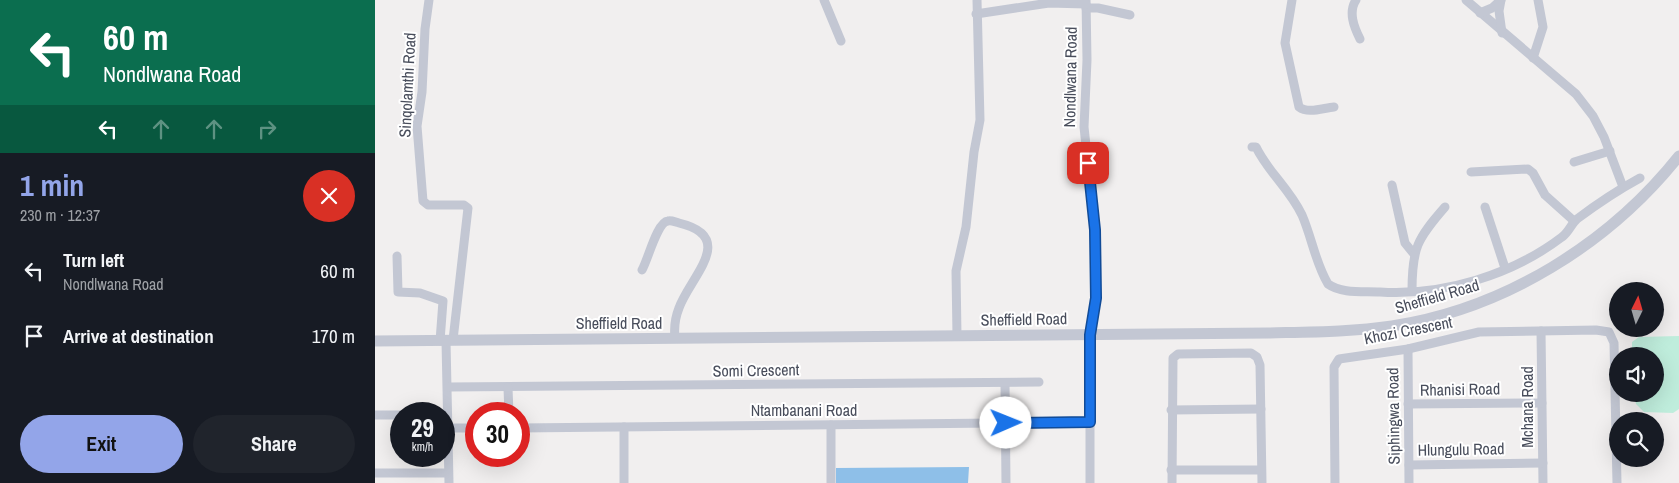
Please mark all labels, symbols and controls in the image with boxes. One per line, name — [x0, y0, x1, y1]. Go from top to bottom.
text: 60 m — [103, 14, 168, 61]
icon: left — [20, 20, 85, 85]
street label: Nondlwana Road — [1058, 26, 1082, 128]
street label: Sinqolamthi Road — [393, 32, 421, 138]
text: Nondlwana Road — [103, 59, 241, 89]
icon: left — [94, 115, 122, 143]
icon: ahead — [147, 115, 175, 143]
icon: ahead — [200, 115, 228, 143]
icon: right — [253, 115, 281, 143]
pin — [1067, 142, 1109, 184]
icon: arrive — [1074, 149, 1102, 177]
text: 1 min — [20, 165, 84, 205]
button: close — [303, 170, 355, 222]
text: 230 m · 12:37 — [20, 204, 100, 226]
text: Turn left — [63, 247, 124, 273]
icon: left — [20, 257, 48, 285]
text: 60 m — [320, 258, 355, 284]
text: Nondlwana Road — [63, 273, 164, 295]
street label: Sheffield Road — [1392, 273, 1482, 319]
north arrow — [1609, 282, 1664, 338]
map controls — [1609, 282, 1664, 467]
street label: Sheffield Road — [981, 307, 1067, 331]
street label: Khozi Crescent — [1362, 311, 1454, 349]
street label: Sheffield Road — [576, 312, 662, 334]
icon: arrive — [20, 322, 48, 350]
text: Arrive at destination — [63, 323, 214, 349]
text: 170 m — [312, 323, 355, 349]
button: sound — [1609, 347, 1664, 402]
street label: Somi Crescent — [712, 358, 800, 382]
street label: Mchana Road — [1516, 366, 1538, 448]
street label: Siphingwa Road — [1381, 367, 1405, 465]
street label: Rhanisi Road — [1420, 377, 1500, 401]
position arrow — [979, 396, 1031, 448]
street label: Ntambanani Road — [751, 399, 857, 421]
speed limit sign: 30 — [465, 402, 530, 467]
text: 29 — [411, 411, 434, 445]
button: search — [1609, 412, 1664, 467]
button: Exit — [20, 415, 183, 473]
button: Share — [193, 415, 355, 473]
street label: Hlungulu Road — [1417, 437, 1505, 461]
text: km/h — [412, 439, 433, 455]

